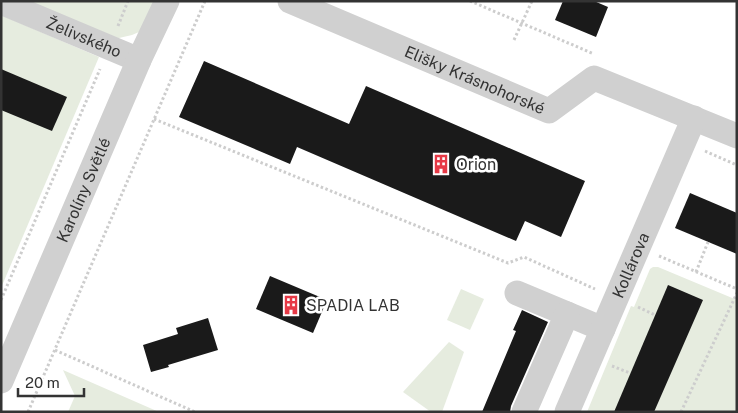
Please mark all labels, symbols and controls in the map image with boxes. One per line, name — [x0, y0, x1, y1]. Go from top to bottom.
street label: Želivského — [43, 12, 124, 61]
street label: Elišky Krásnohorské — [402, 41, 548, 118]
street label: Karolíny Světlé — [52, 135, 114, 245]
building icon: Orion — [430, 153, 452, 175]
place label: Orion — [456, 155, 496, 174]
street label: Kollárova — [608, 229, 653, 301]
building icon: SPADIA LAB — [280, 294, 302, 316]
place label: SPADIA LAB — [306, 296, 400, 315]
scale bar — [18, 366, 84, 398]
text: 20 m — [25, 374, 60, 391]

